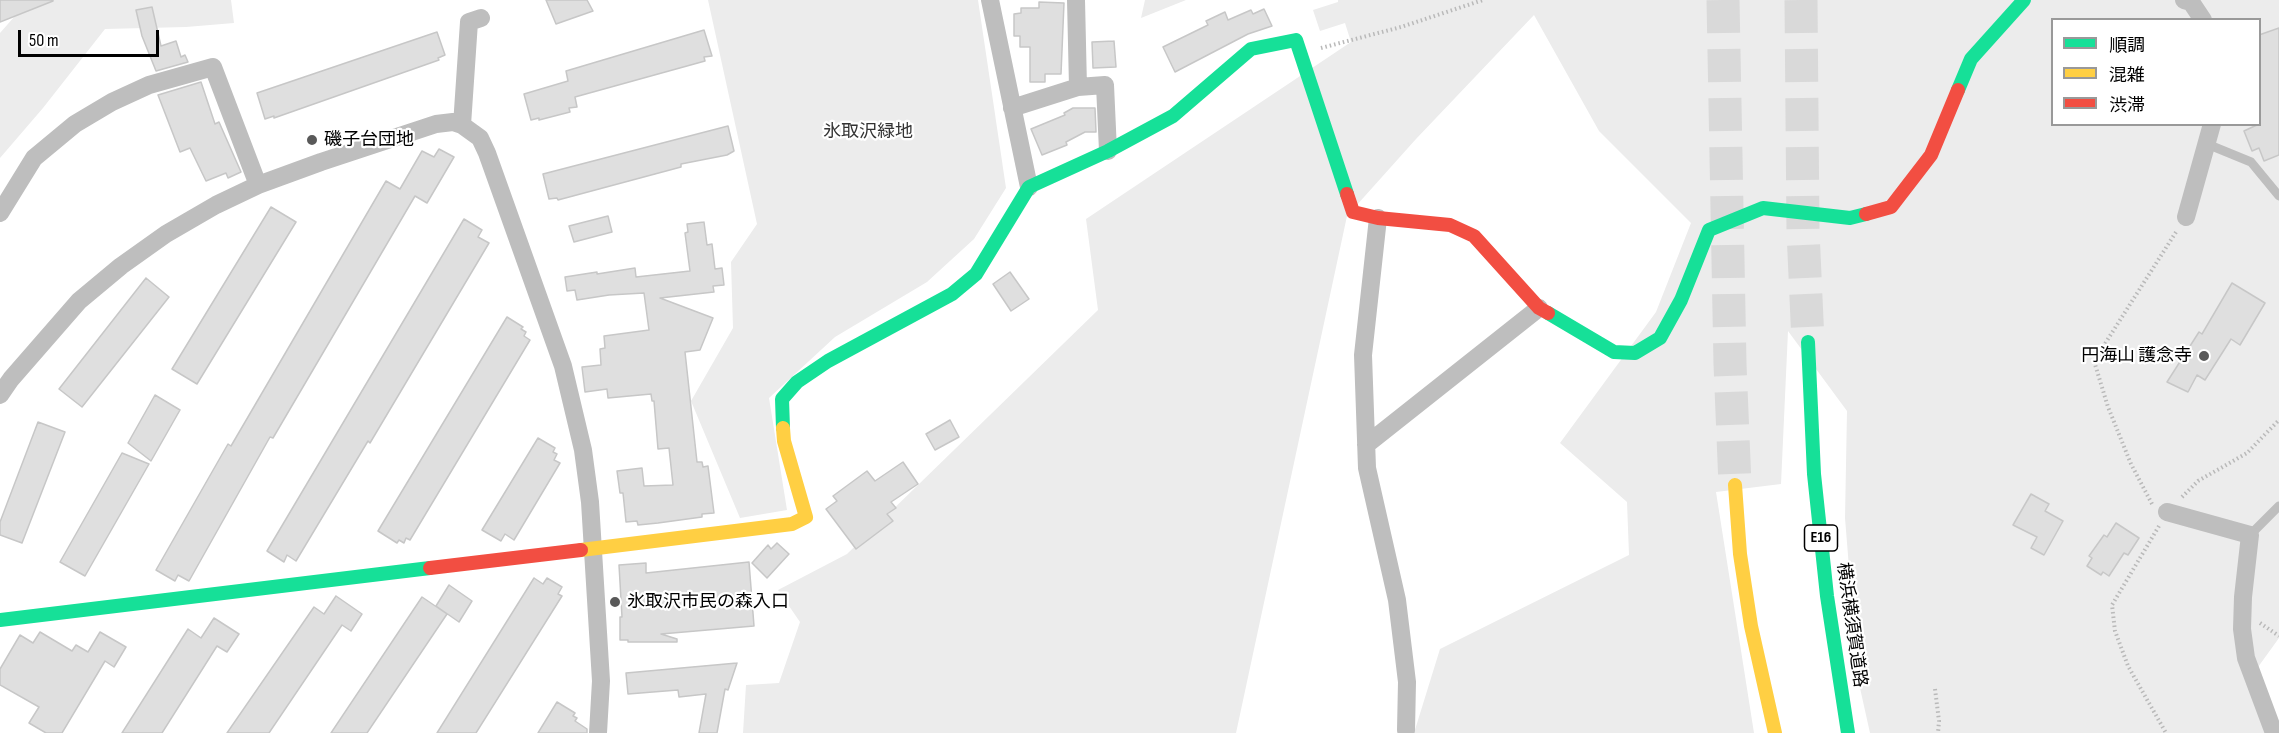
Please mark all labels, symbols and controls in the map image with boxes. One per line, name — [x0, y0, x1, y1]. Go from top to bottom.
scale bar — [21, 18, 162, 56]
legend — [2051, 18, 2261, 126]
text: 50 m — [29, 30, 59, 51]
text: 順調 — [2109, 35, 2145, 56]
text: 混雑 — [2109, 65, 2145, 86]
text: 渋滞 — [2109, 95, 2145, 116]
park label: 氷取沢緑地 — [823, 121, 913, 143]
place label: 磯子台団地 — [324, 129, 414, 151]
marker: 磯子台団地 — [305, 133, 319, 147]
place label: 円海山 護念寺 — [2081, 345, 2192, 367]
marker: 円海山 護念寺 — [2197, 349, 2211, 363]
road number: E16 — [1804, 525, 1838, 551]
street label: 横浜横須賀道路 — [1832, 561, 1870, 689]
place label: 氷取沢市民の森入口 — [627, 591, 789, 613]
marker: 氷取沢市民の森入口 — [608, 595, 622, 609]

